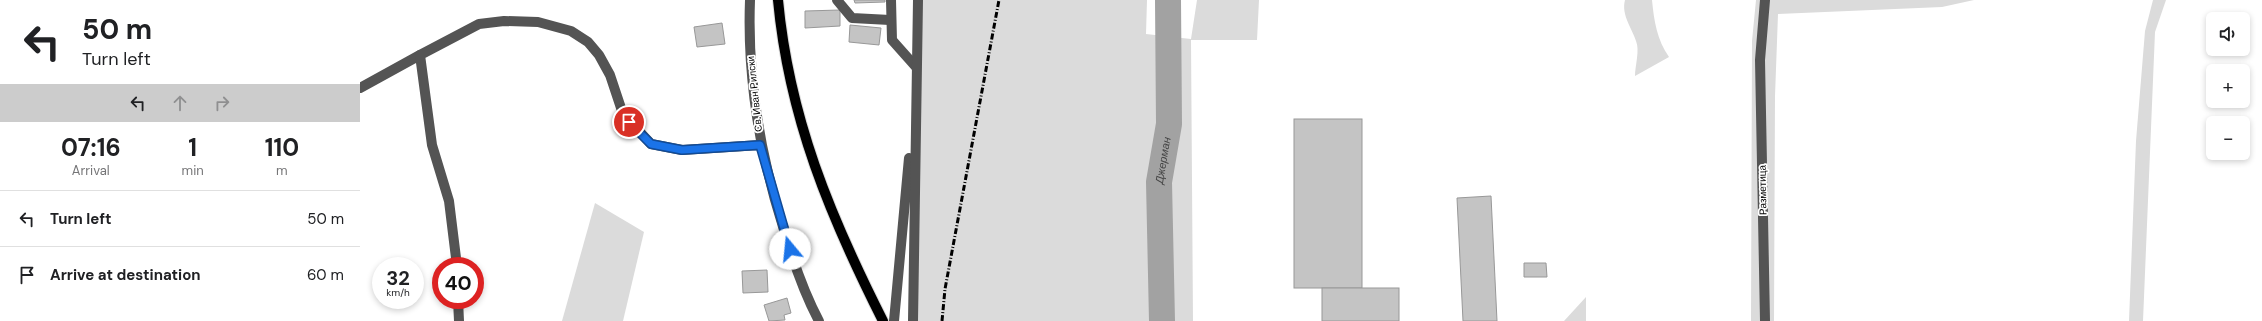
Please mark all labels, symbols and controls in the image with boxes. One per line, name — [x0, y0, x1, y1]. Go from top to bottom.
text: 50 m — [82, 11, 152, 48]
map controls — [2206, 12, 2250, 160]
button: sound — [2206, 12, 2250, 56]
icon: left — [16, 16, 68, 68]
text: Turn left — [82, 47, 151, 71]
street label: Св. Иван Рилски — [744, 55, 765, 133]
button: + — [2206, 64, 2250, 108]
icon: left — [127, 92, 149, 114]
icon: ahead — [169, 92, 191, 114]
icon: right — [211, 92, 233, 114]
pin — [612, 105, 646, 139]
icon: arrive — [618, 111, 640, 133]
button: − — [2206, 116, 2250, 160]
text: 07:16 — [61, 132, 121, 163]
text: 1 — [188, 132, 197, 163]
text: 110 — [265, 132, 299, 163]
water label: Джерман — [1151, 136, 1174, 187]
text: Arrival — [72, 162, 110, 179]
text: min — [182, 162, 204, 179]
text: m — [276, 162, 288, 179]
street label: Разметица — [1756, 164, 1769, 215]
icon: left — [16, 208, 38, 230]
text: Turn left — [50, 209, 111, 229]
text: 50 m — [307, 209, 344, 229]
position arrow — [769, 228, 811, 270]
speed limit sign: 40 — [432, 257, 484, 309]
icon: arrive — [16, 264, 38, 286]
text: Arrive at destination — [50, 265, 201, 285]
text: 60 m — [307, 265, 344, 285]
text: 32 — [386, 265, 410, 291]
text: km/h — [386, 286, 410, 299]

